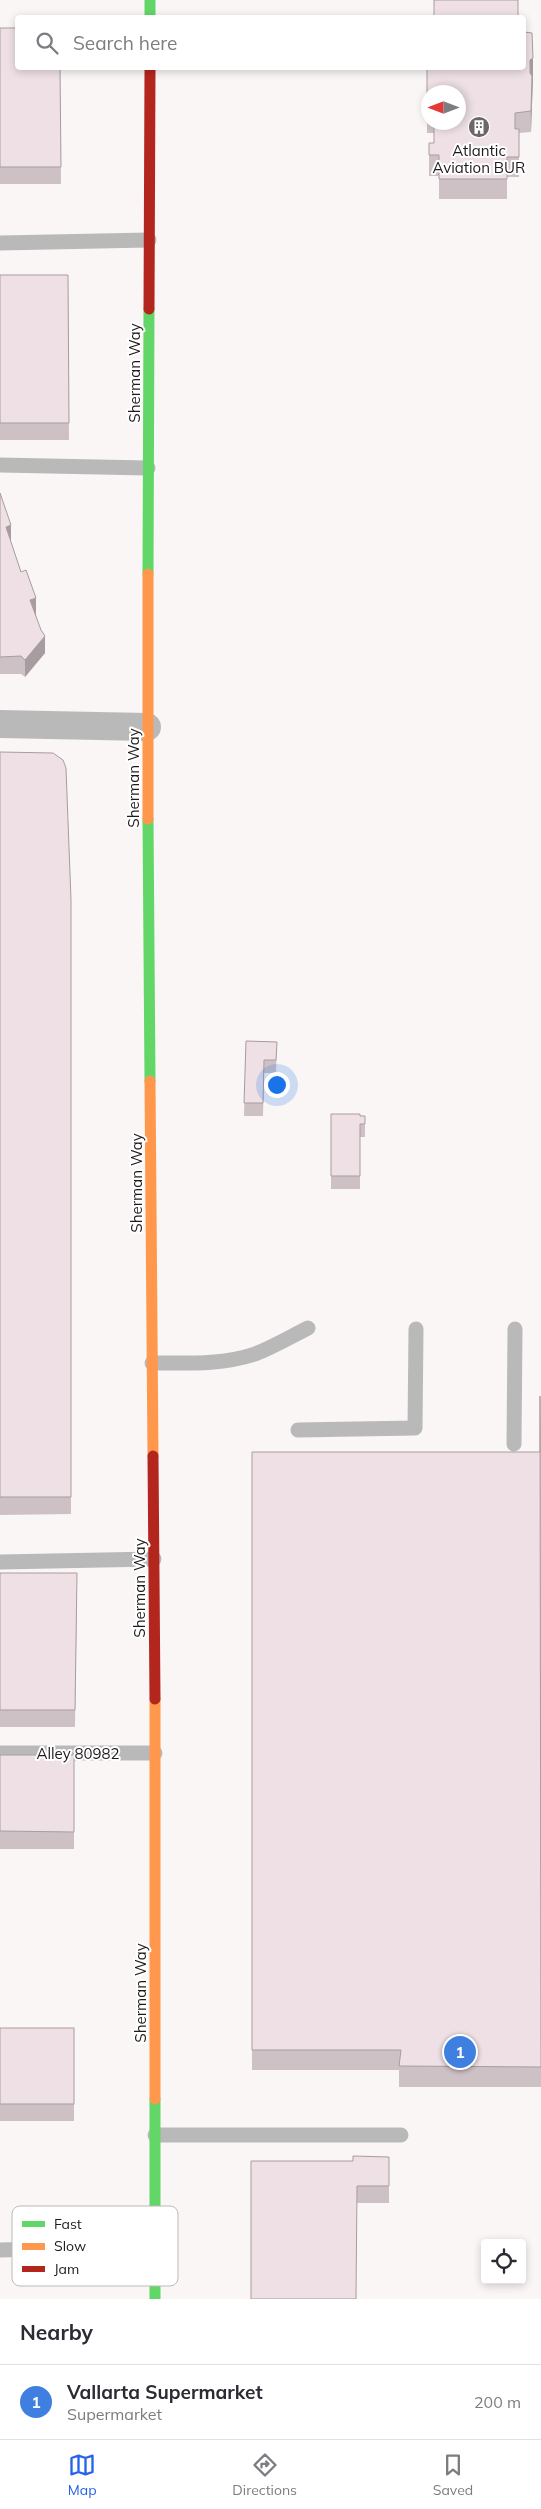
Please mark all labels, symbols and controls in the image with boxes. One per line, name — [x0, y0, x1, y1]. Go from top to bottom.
search box — [15, 15, 526, 70]
icon: search — [33, 29, 61, 57]
text: Search here — [73, 31, 177, 55]
north arrow — [421, 85, 466, 130]
building icon: Atlantic Aviation BUR — [467, 115, 491, 139]
place label: Atlantic Aviation BUR — [433, 141, 525, 177]
street label: Sherman Way — [125, 323, 144, 423]
street label: Sherman Way — [124, 728, 143, 828]
your location — [264, 1072, 290, 1098]
street label: Sherman Way — [127, 1133, 146, 1233]
street label: Sherman Way — [130, 1538, 149, 1638]
street label: Alley 80982 — [36, 1744, 120, 1763]
street label: Sherman Way — [131, 1943, 150, 2043]
pin: 1 — [444, 2033, 476, 2071]
legend — [12, 2206, 178, 2286]
text: Fast — [54, 2215, 82, 2233]
text: Slow — [54, 2237, 86, 2255]
map controls — [481, 2239, 526, 2284]
button: locate — [481, 2239, 526, 2284]
text: Jam — [54, 2260, 79, 2278]
text: Nearby — [20, 2319, 93, 2345]
text: Vallarta Supermarket — [67, 2380, 263, 2404]
text: 1 — [31, 2392, 41, 2412]
text: 200 m — [474, 2392, 521, 2412]
text: Supermarket — [67, 2404, 162, 2424]
tab: Map — [68, 2451, 97, 2499]
tab: Directions — [232, 2451, 297, 2499]
tab: Saved — [433, 2451, 473, 2499]

